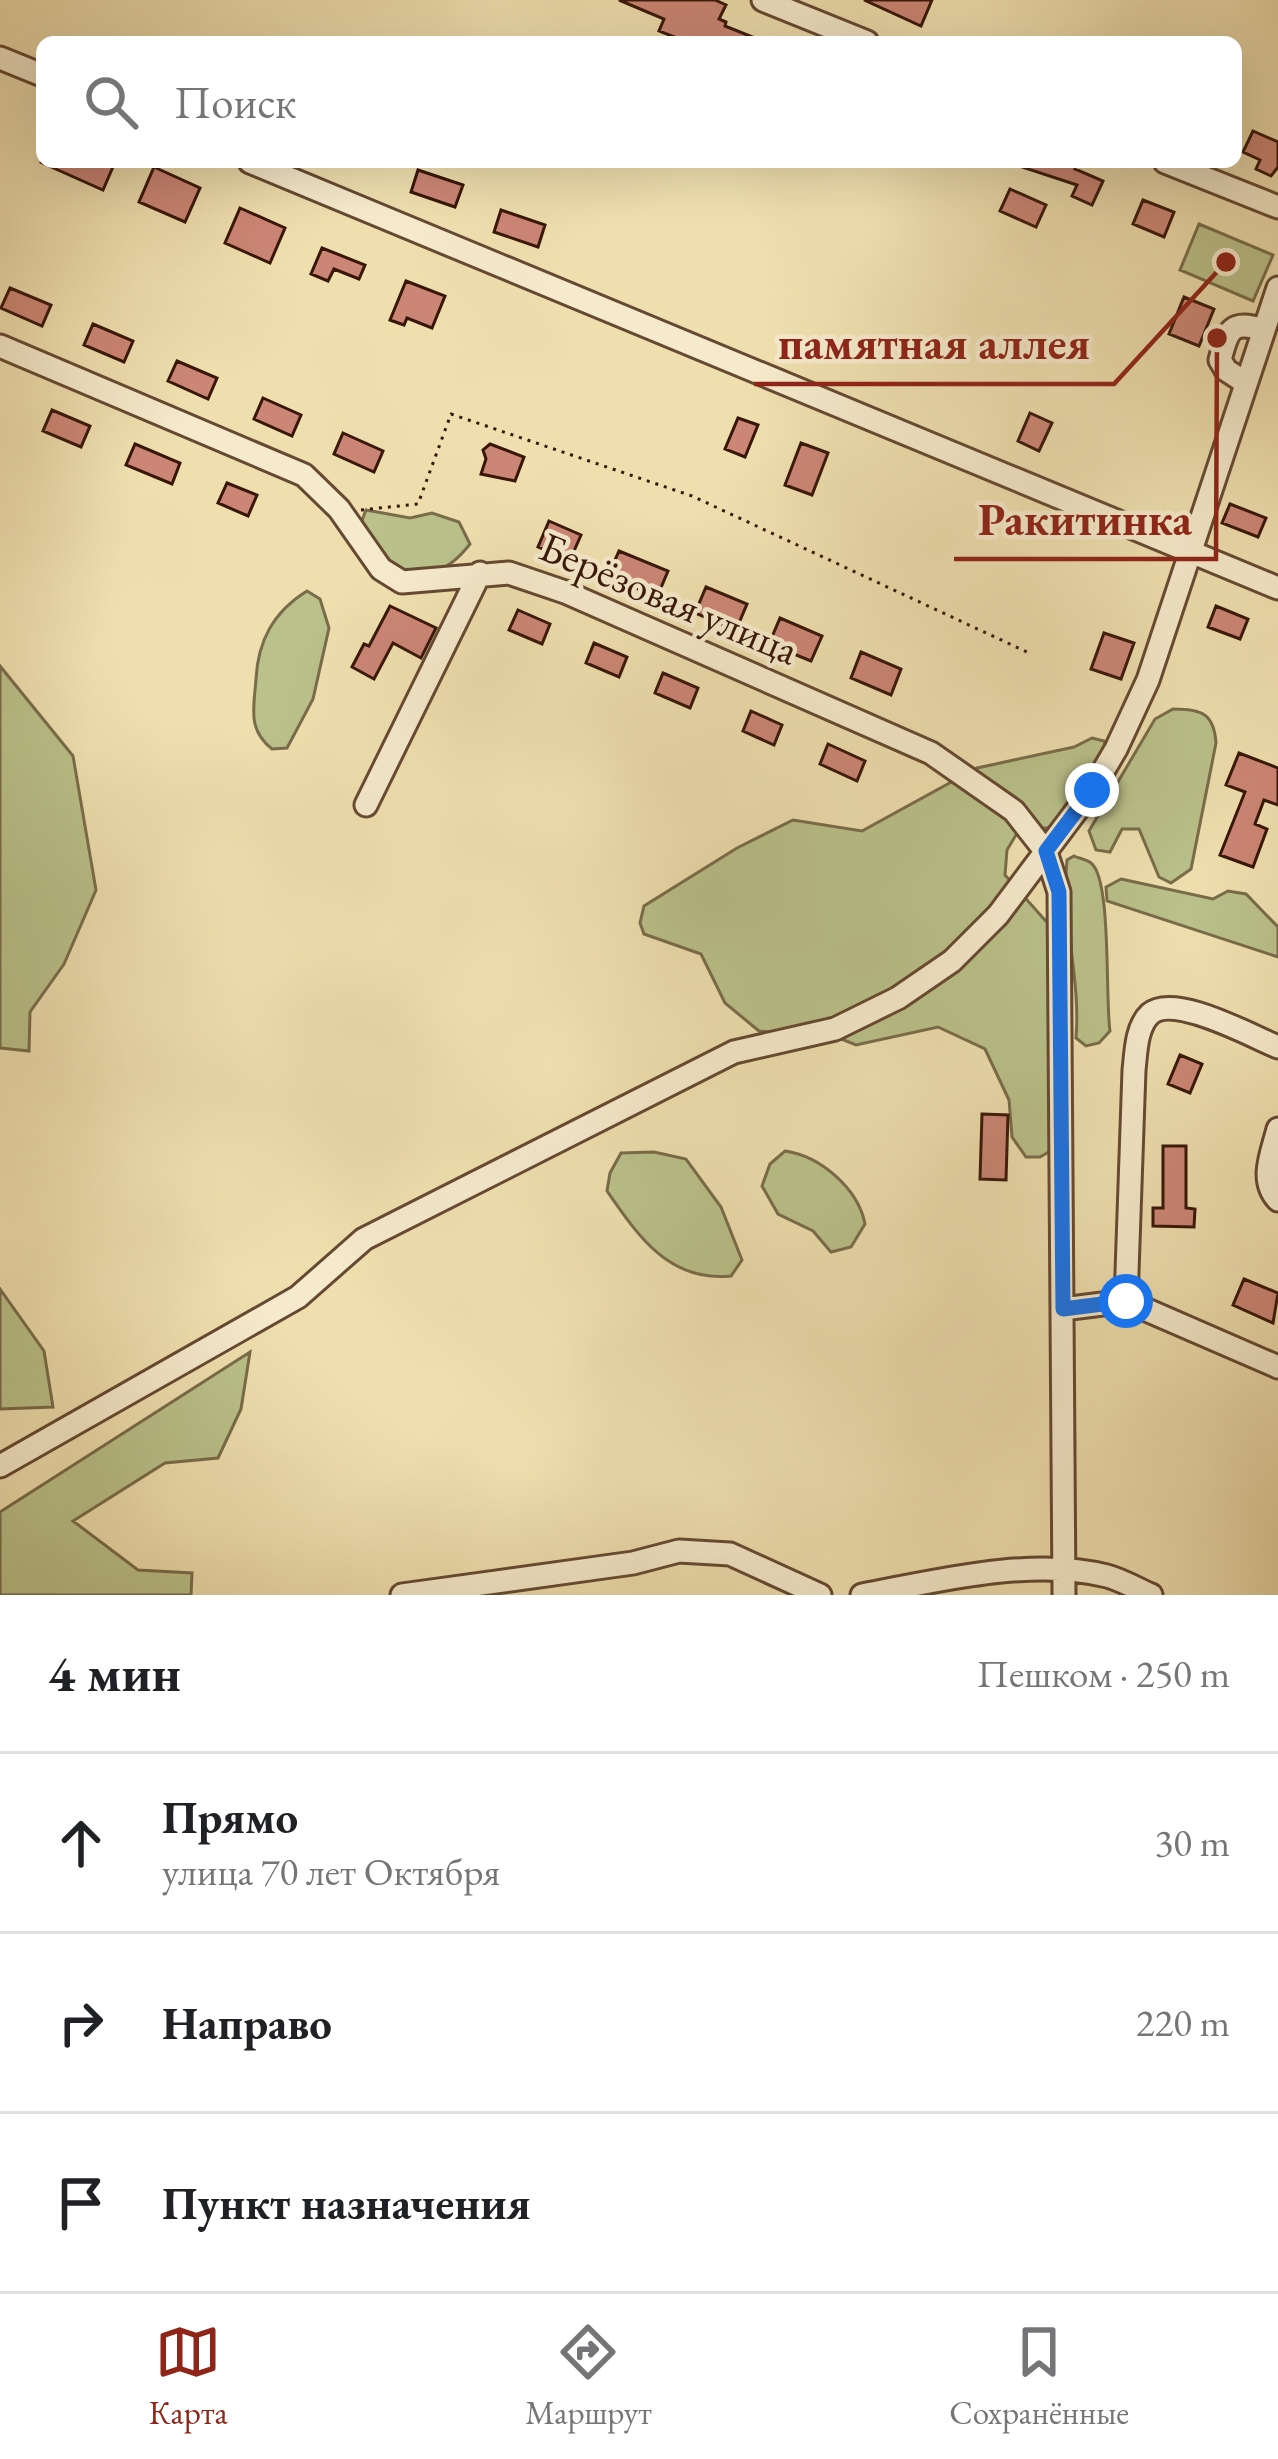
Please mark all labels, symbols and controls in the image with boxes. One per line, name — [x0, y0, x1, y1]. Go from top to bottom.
search box — [36, 36, 1242, 168]
icon: search — [78, 69, 144, 135]
text: Поиск — [174, 73, 296, 131]
callout: памятная аллея — [754, 303, 1114, 384]
text: памятная аллея — [778, 314, 1090, 372]
callout: Ракитинка — [954, 478, 1216, 559]
text: Ракитинка — [978, 490, 1192, 548]
street label: Берёзовая улица — [531, 519, 807, 677]
route end — [1065, 763, 1119, 817]
route start — [1099, 1274, 1153, 1328]
text: 4 мин — [48, 1640, 181, 1706]
text: Пешком · 250 m — [977, 1648, 1230, 1699]
text: Прямо — [162, 1788, 298, 1846]
icon: ahead — [48, 1810, 114, 1876]
text: 30 m — [1154, 1817, 1230, 1868]
text: улица 70 лет Октября — [162, 1846, 500, 1897]
icon: right — [48, 1990, 114, 2056]
text: Направо — [162, 1994, 332, 2052]
text: 220 m — [1136, 1997, 1230, 2048]
icon: arrive — [48, 2170, 114, 2236]
text: Пункт назначения — [162, 2174, 531, 2232]
tab: Карта — [149, 2319, 228, 2434]
tab: Маршрут — [525, 2319, 652, 2434]
tab: Сохранённые — [949, 2319, 1129, 2434]

